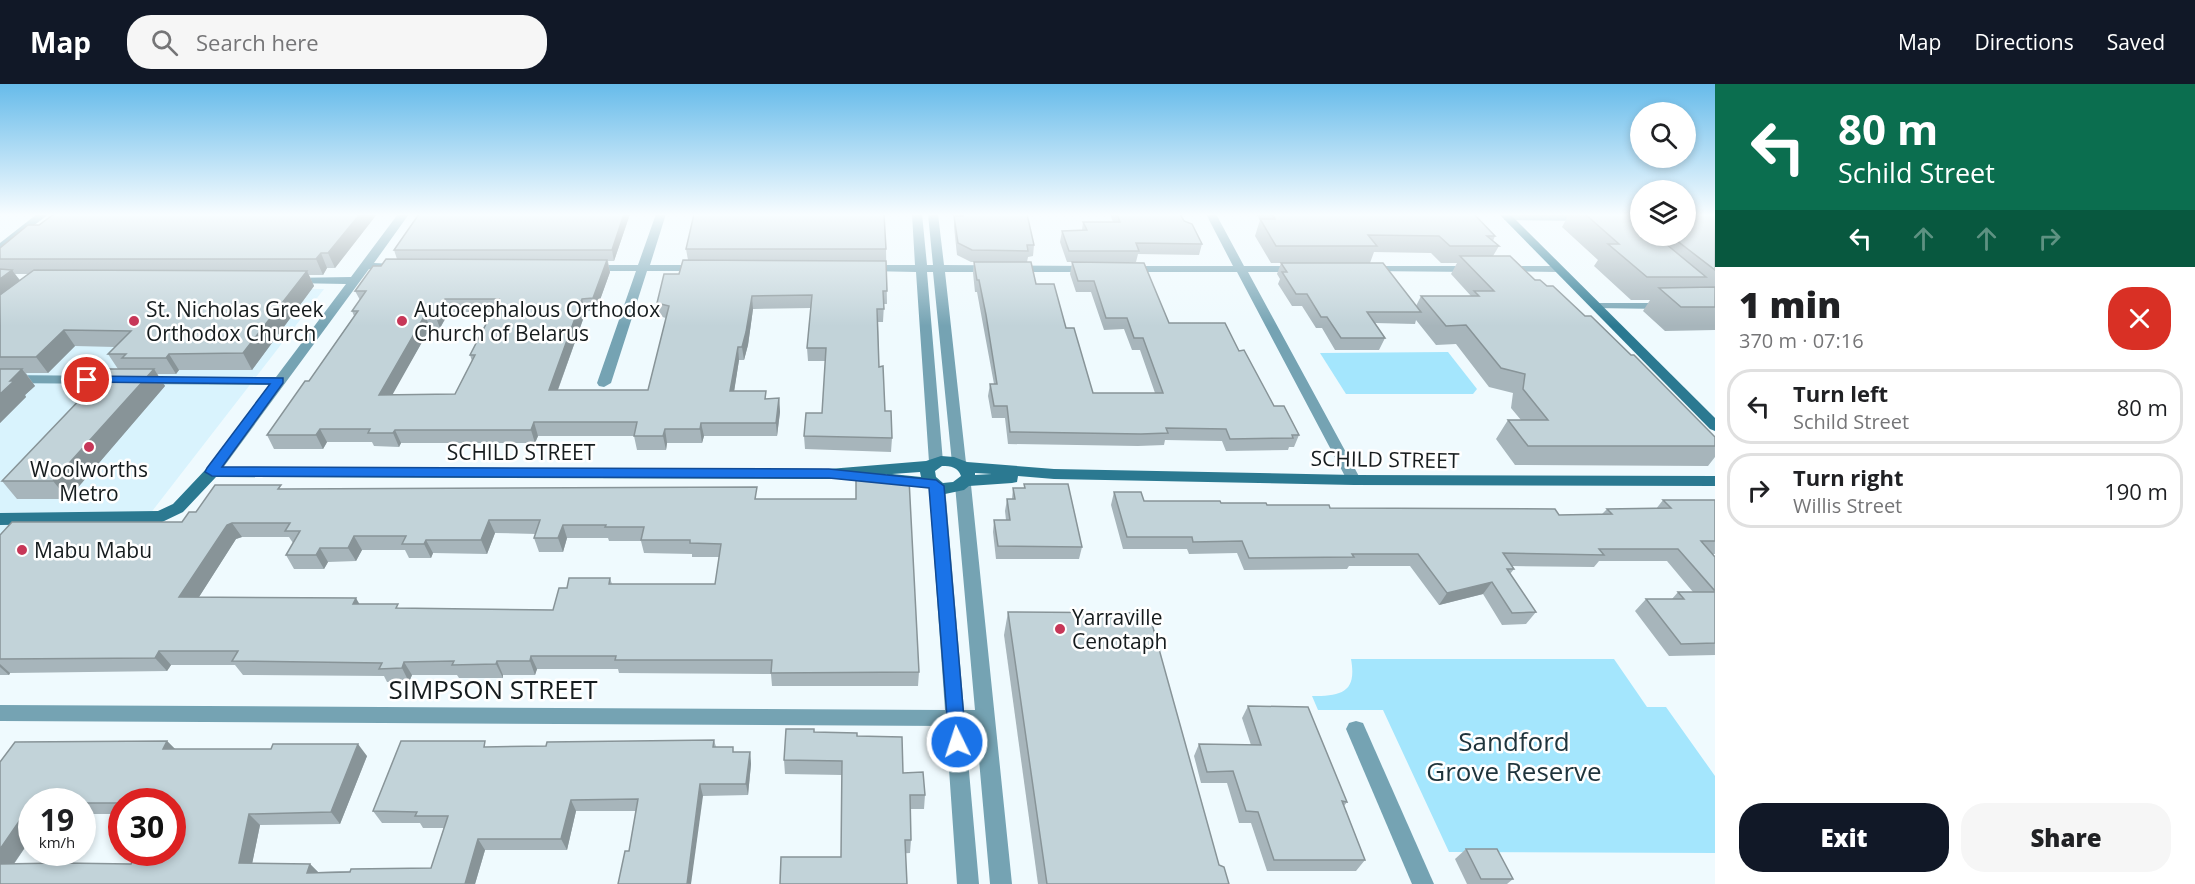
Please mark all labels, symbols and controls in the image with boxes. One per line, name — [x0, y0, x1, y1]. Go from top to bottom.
search box — [127, 15, 547, 69]
text: Map — [30, 23, 91, 61]
icon: search — [148, 26, 181, 59]
text: Search here — [196, 27, 319, 57]
text: Map — [1898, 28, 1941, 56]
text: Directions — [1974, 28, 2074, 56]
text: Saved — [2107, 28, 2165, 56]
text: 80 m — [1838, 100, 1938, 157]
map controls — [1630, 102, 1696, 246]
button: search — [1630, 102, 1696, 168]
icon: left — [1739, 108, 1817, 186]
text: Schild Street — [1838, 154, 1995, 191]
button: layers — [1630, 180, 1696, 246]
icon: left — [1844, 222, 1877, 255]
icon: ahead — [1907, 222, 1940, 255]
icon: ahead — [1970, 222, 2003, 255]
icon: right — [2033, 222, 2066, 255]
text: 1 min — [1739, 280, 1841, 329]
button: close — [2108, 287, 2171, 350]
place label: St. Nicholas Greek Orthodox Church — [146, 295, 324, 347]
place label: Autocephalous Orthodox Church of Belarus — [414, 295, 660, 347]
marker: St. Nicholas Greek Orthodox Church — [127, 314, 141, 328]
marker: Autocephalous Orthodox Church of Belarus — [395, 314, 409, 328]
text: 370 m · 07:16 — [1739, 327, 1864, 354]
pin — [61, 354, 112, 405]
icon: arrive — [70, 363, 103, 396]
text: Turn left — [1793, 378, 1888, 408]
icon: left — [1742, 390, 1775, 423]
text: 80 m — [2117, 392, 2168, 422]
text: Schild Street — [1793, 408, 1909, 435]
street label: SCHILD STREET — [447, 438, 596, 466]
marker: Woolworths Metro — [82, 440, 96, 454]
street label: SCHILD STREET — [1310, 444, 1460, 474]
place label: Woolworths Metro — [30, 455, 148, 507]
text: Turn right — [1793, 462, 1904, 492]
icon: right — [1742, 474, 1775, 507]
text: 190 m — [2104, 476, 2168, 506]
text: Willis Street — [1793, 492, 1902, 519]
place label: Mabu Mabu — [34, 536, 152, 564]
marker: Mabu Mabu — [15, 543, 29, 557]
place label: Yarraville Cenotaph — [1072, 603, 1167, 655]
marker: Yarraville Cenotaph — [1053, 622, 1067, 636]
street label: SIMPSON STREET — [388, 671, 598, 707]
position arrow — [925, 710, 989, 774]
park label: Sandford Grove Reserve — [1426, 723, 1602, 789]
speed limit sign: 30 — [108, 788, 186, 866]
text: 19 — [40, 799, 74, 840]
button: Exit — [1739, 803, 1949, 872]
button: Share — [1961, 803, 2171, 872]
text: km/h — [39, 832, 75, 852]

